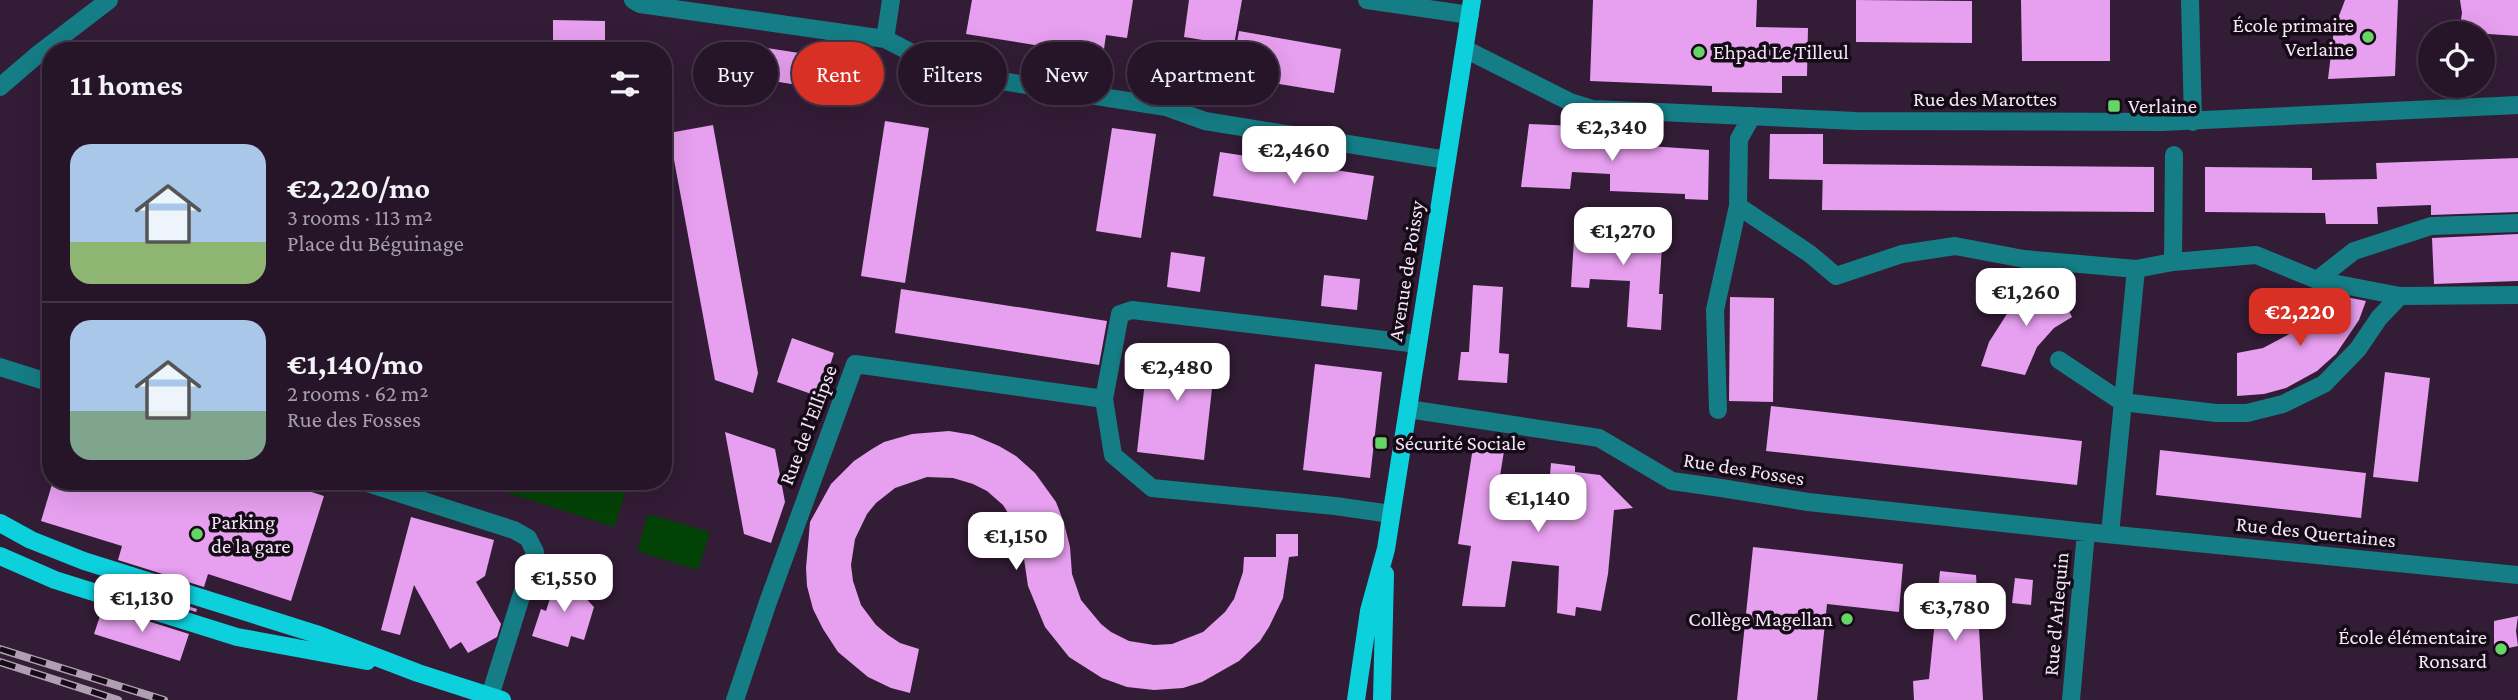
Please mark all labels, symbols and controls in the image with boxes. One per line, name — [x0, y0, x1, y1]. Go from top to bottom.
place label: École primaire Verlaine — [2233, 13, 2354, 61]
map controls — [2418, 21, 2495, 98]
button: locate — [2418, 21, 2495, 98]
marker: École primaire Verlaine — [2360, 29, 2376, 45]
place label: Ehpad Le Tilleul — [1713, 40, 1849, 64]
chip: Buy — [693, 42, 778, 105]
chip: Rent — [792, 42, 884, 105]
chip: Filters — [898, 42, 1007, 105]
chip: New — [1021, 42, 1113, 105]
chip: Apartment — [1127, 42, 1279, 105]
marker: Ehpad Le Tilleul — [1691, 44, 1707, 60]
icon: filters — [606, 65, 644, 103]
text: 11 homes — [70, 68, 183, 101]
street label: Rue des Marottes — [1913, 87, 2057, 111]
place label: Verlaine — [2128, 94, 2197, 118]
marker: Verlaine — [2106, 98, 2122, 114]
pin: €2,340 — [1555, 104, 1669, 163]
text: €2,340 — [1577, 113, 1647, 139]
pin: €2,460 — [1237, 127, 1351, 186]
text: €2,460 — [1258, 136, 1330, 162]
text: €2,220/mo — [287, 171, 430, 204]
icon: home — [126, 172, 210, 256]
street label: Avenue de Poissy — [1383, 199, 1429, 343]
text: 3 rooms · 113 m² — [287, 204, 432, 230]
pin: €1,270 — [1566, 208, 1680, 267]
text: €1,270 — [1590, 217, 1656, 243]
text: Place du Béguinage — [287, 230, 464, 256]
pin: €1,260 — [1969, 268, 2083, 328]
text: €1,260 — [1992, 278, 2060, 304]
pin: €2,220 — [2243, 288, 2357, 348]
text: €2,220 — [2265, 298, 2335, 324]
pin: €2,480 — [1120, 344, 1234, 403]
text: €1,140/mo — [287, 347, 423, 380]
icon: home — [126, 348, 210, 432]
text: €2,480 — [1141, 353, 1213, 379]
street label: Rue de l'Ellipse — [774, 362, 842, 488]
text: 2 rooms · 62 m² — [287, 380, 428, 406]
text: Rue des Fosses — [287, 406, 421, 432]
place label: Sécurité Sociale — [1395, 431, 1526, 455]
marker: Sécurité Sociale — [1373, 435, 1389, 451]
street label: Rue des Fosses — [1682, 448, 1806, 490]
pin: €1,140 — [1481, 475, 1595, 534]
text: €1,140 — [1505, 484, 1571, 510]
place label: Parking de la gare — [211, 510, 290, 558]
pin: €1,150 — [959, 512, 1073, 572]
street label: Rue des Quertaines — [2235, 512, 2397, 552]
text: €1,150 — [984, 522, 1048, 548]
marker: Parking de la gare — [189, 526, 205, 542]
street label: Rue d'Arlequin — [2039, 551, 2073, 677]
pin: €1,550 — [507, 554, 621, 614]
text: €1,550 — [531, 564, 597, 590]
pin: €1,130 — [85, 574, 199, 634]
text: €1,130 — [110, 584, 174, 610]
pin: €3,780 — [1898, 584, 2012, 643]
text: €3,780 — [1920, 593, 1990, 619]
place label: Collège Magellan — [1688, 607, 1833, 631]
marker: Collège Magellan — [1839, 611, 1855, 627]
place label: École élémentaire Ronsard — [2338, 625, 2487, 673]
marker: École élémentaire Ronsard — [2493, 641, 2509, 657]

